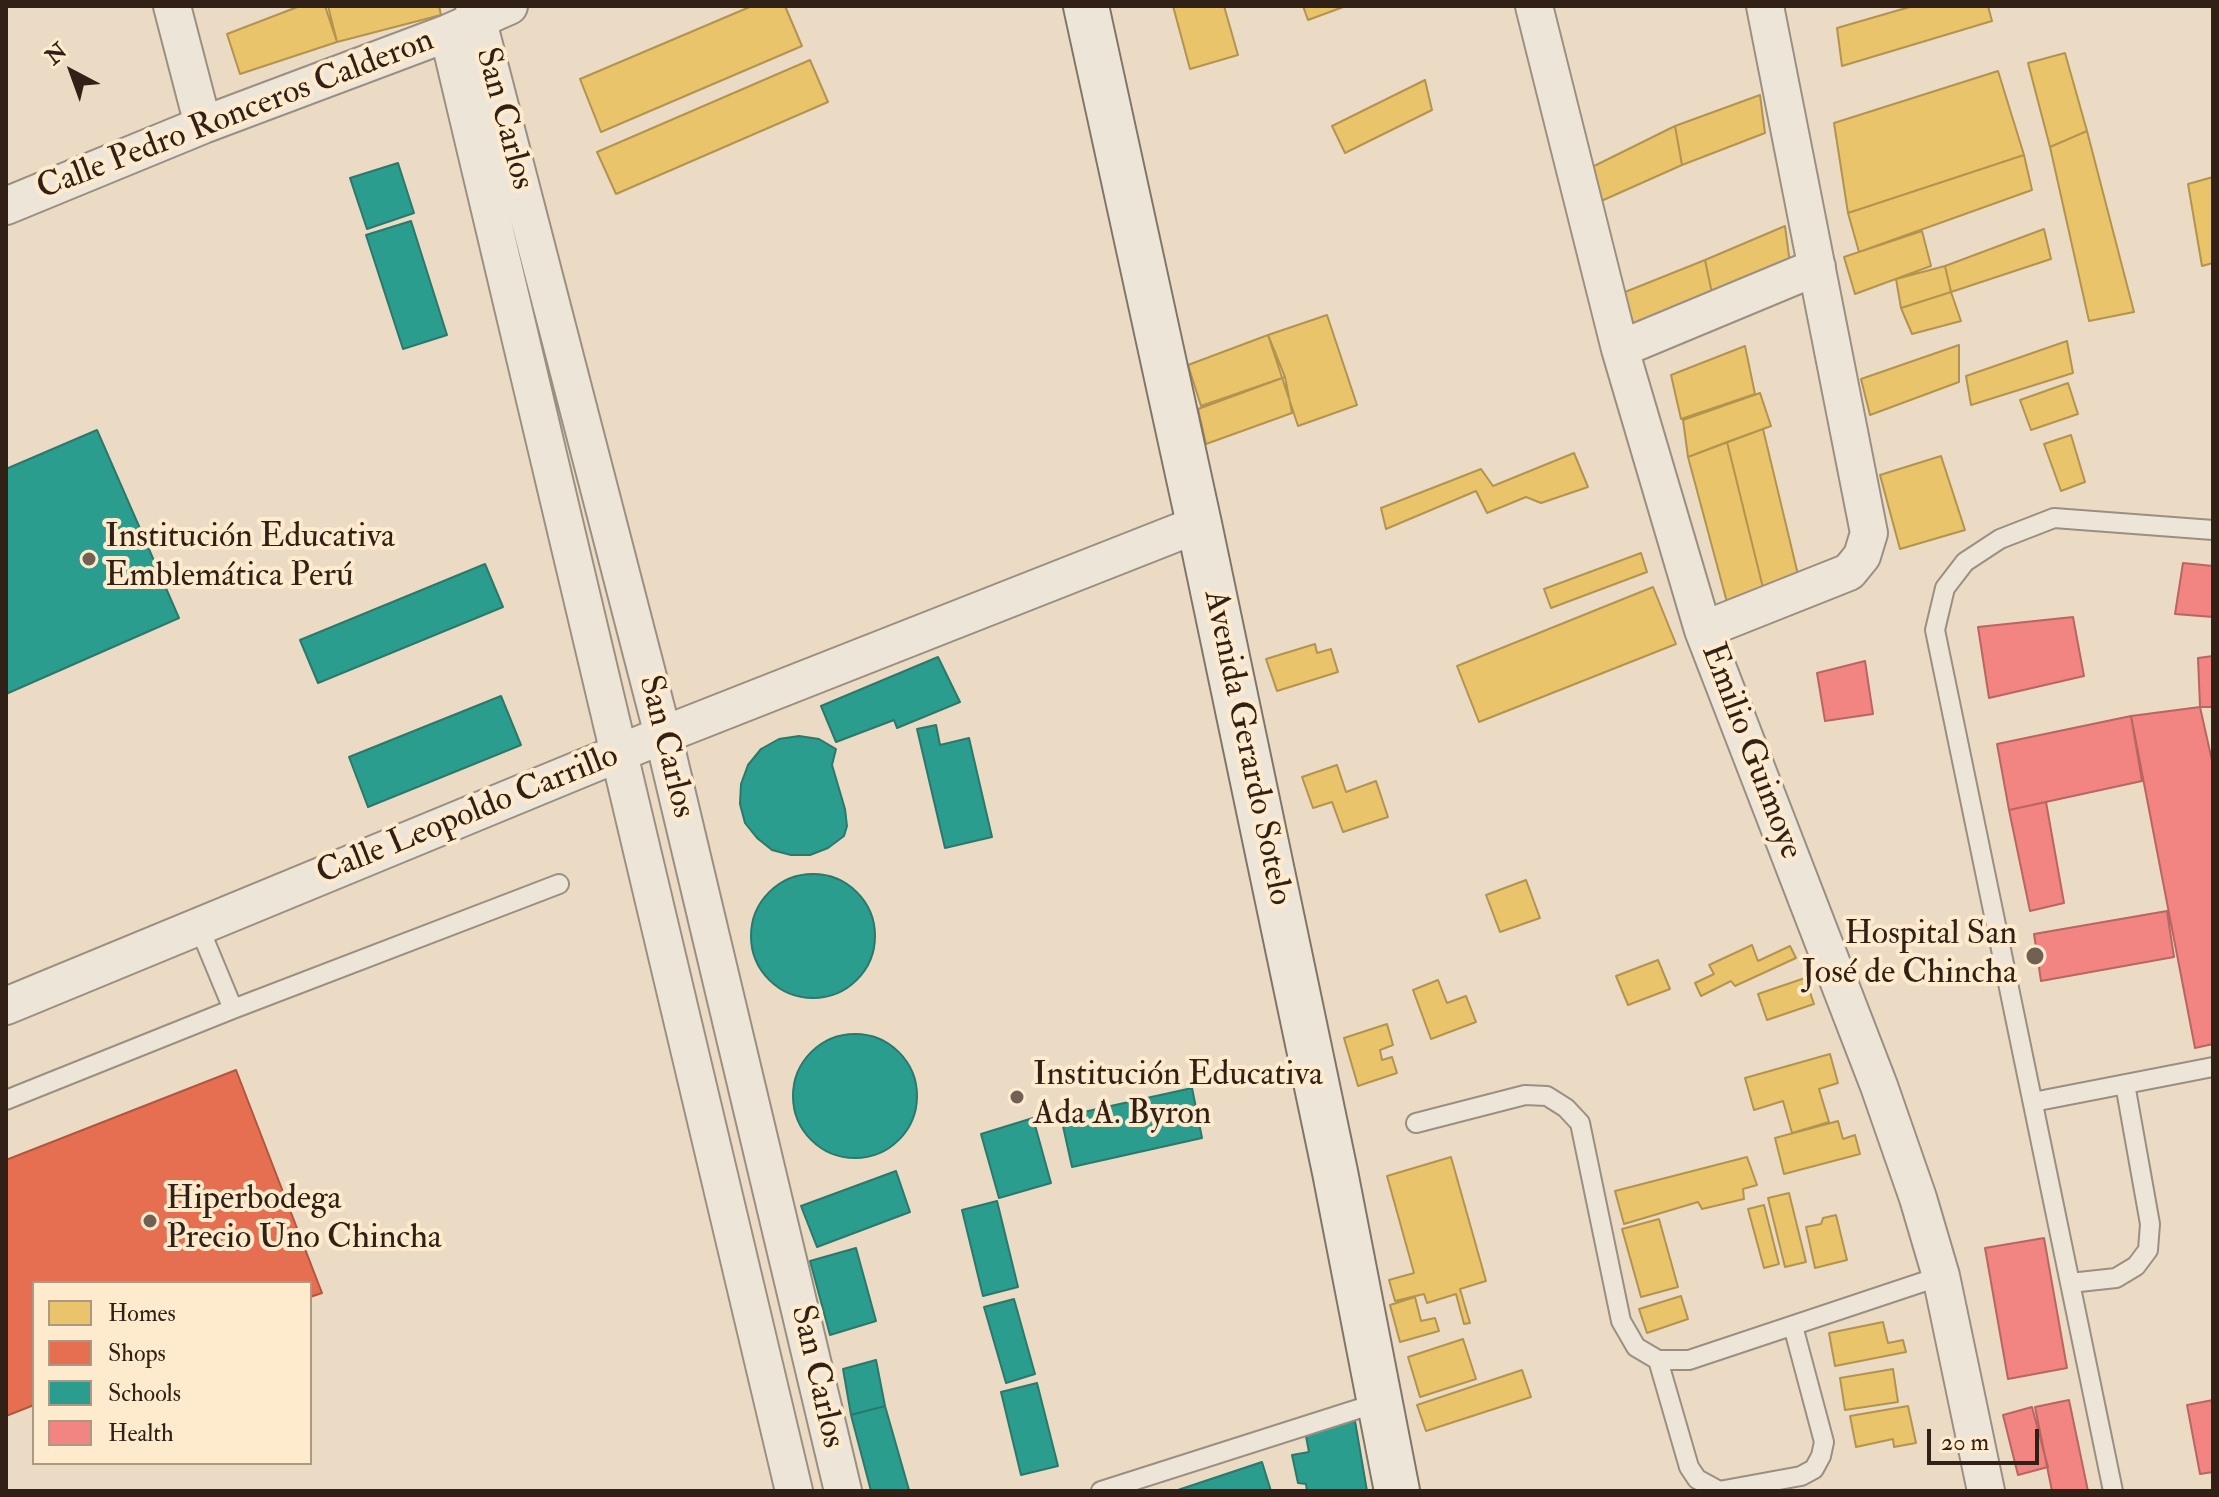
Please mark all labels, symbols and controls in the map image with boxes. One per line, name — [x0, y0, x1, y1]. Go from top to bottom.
street label: Calle Pedro Ronceros Calderon — [32, 21, 440, 211]
north arrow — [32, 32, 112, 112]
text: N — [40, 37, 73, 71]
street label: San Carlos — [464, 43, 542, 195]
place label: Institución Educativa Emblemática Perú — [105, 519, 395, 598]
marker: Institución Educativa Emblemática Perú — [80, 550, 98, 568]
street label: Avenida Gerardo Sotelo — [1193, 587, 1299, 909]
street label: Emilio Guimoye — [1690, 638, 1810, 866]
street label: San Carlos — [628, 672, 702, 822]
street label: Calle Leopoldo Carrillo — [311, 737, 625, 895]
place label: Hospital San José de Chincha — [1802, 916, 2017, 996]
marker: Hospital San José de Chincha — [2024, 945, 2046, 967]
place label: Institución Educativa Ada A. Byron — [1033, 1057, 1323, 1136]
marker: Institución Educativa Ada A. Byron — [1008, 1088, 1026, 1106]
place label: Hiperbodega Precio Uno Chincha — [166, 1181, 442, 1260]
marker: Hiperbodega Precio Uno Chincha — [141, 1212, 159, 1230]
legend — [32, 1281, 312, 1465]
text: Homes — [108, 1298, 176, 1329]
street label: San Carlos — [780, 1302, 852, 1452]
text: Shops — [108, 1338, 166, 1369]
text: Schools — [108, 1378, 181, 1409]
scale bar — [1931, 1413, 2043, 1463]
text: Health — [108, 1418, 174, 1449]
text: 20 m — [1941, 1427, 1989, 1458]

